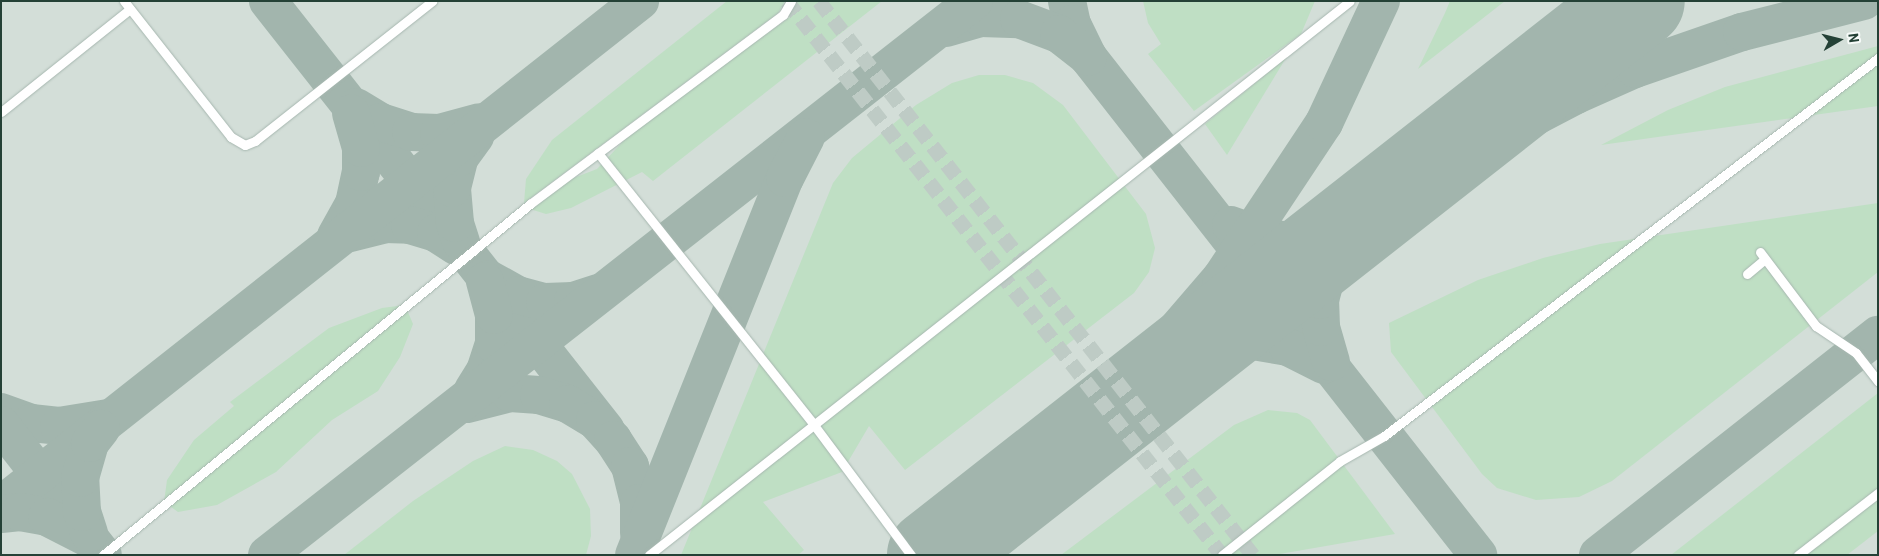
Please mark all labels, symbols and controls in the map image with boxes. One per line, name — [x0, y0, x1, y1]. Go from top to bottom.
north arrow — [1814, 15, 1864, 65]
text: N — [1845, 32, 1863, 44]

